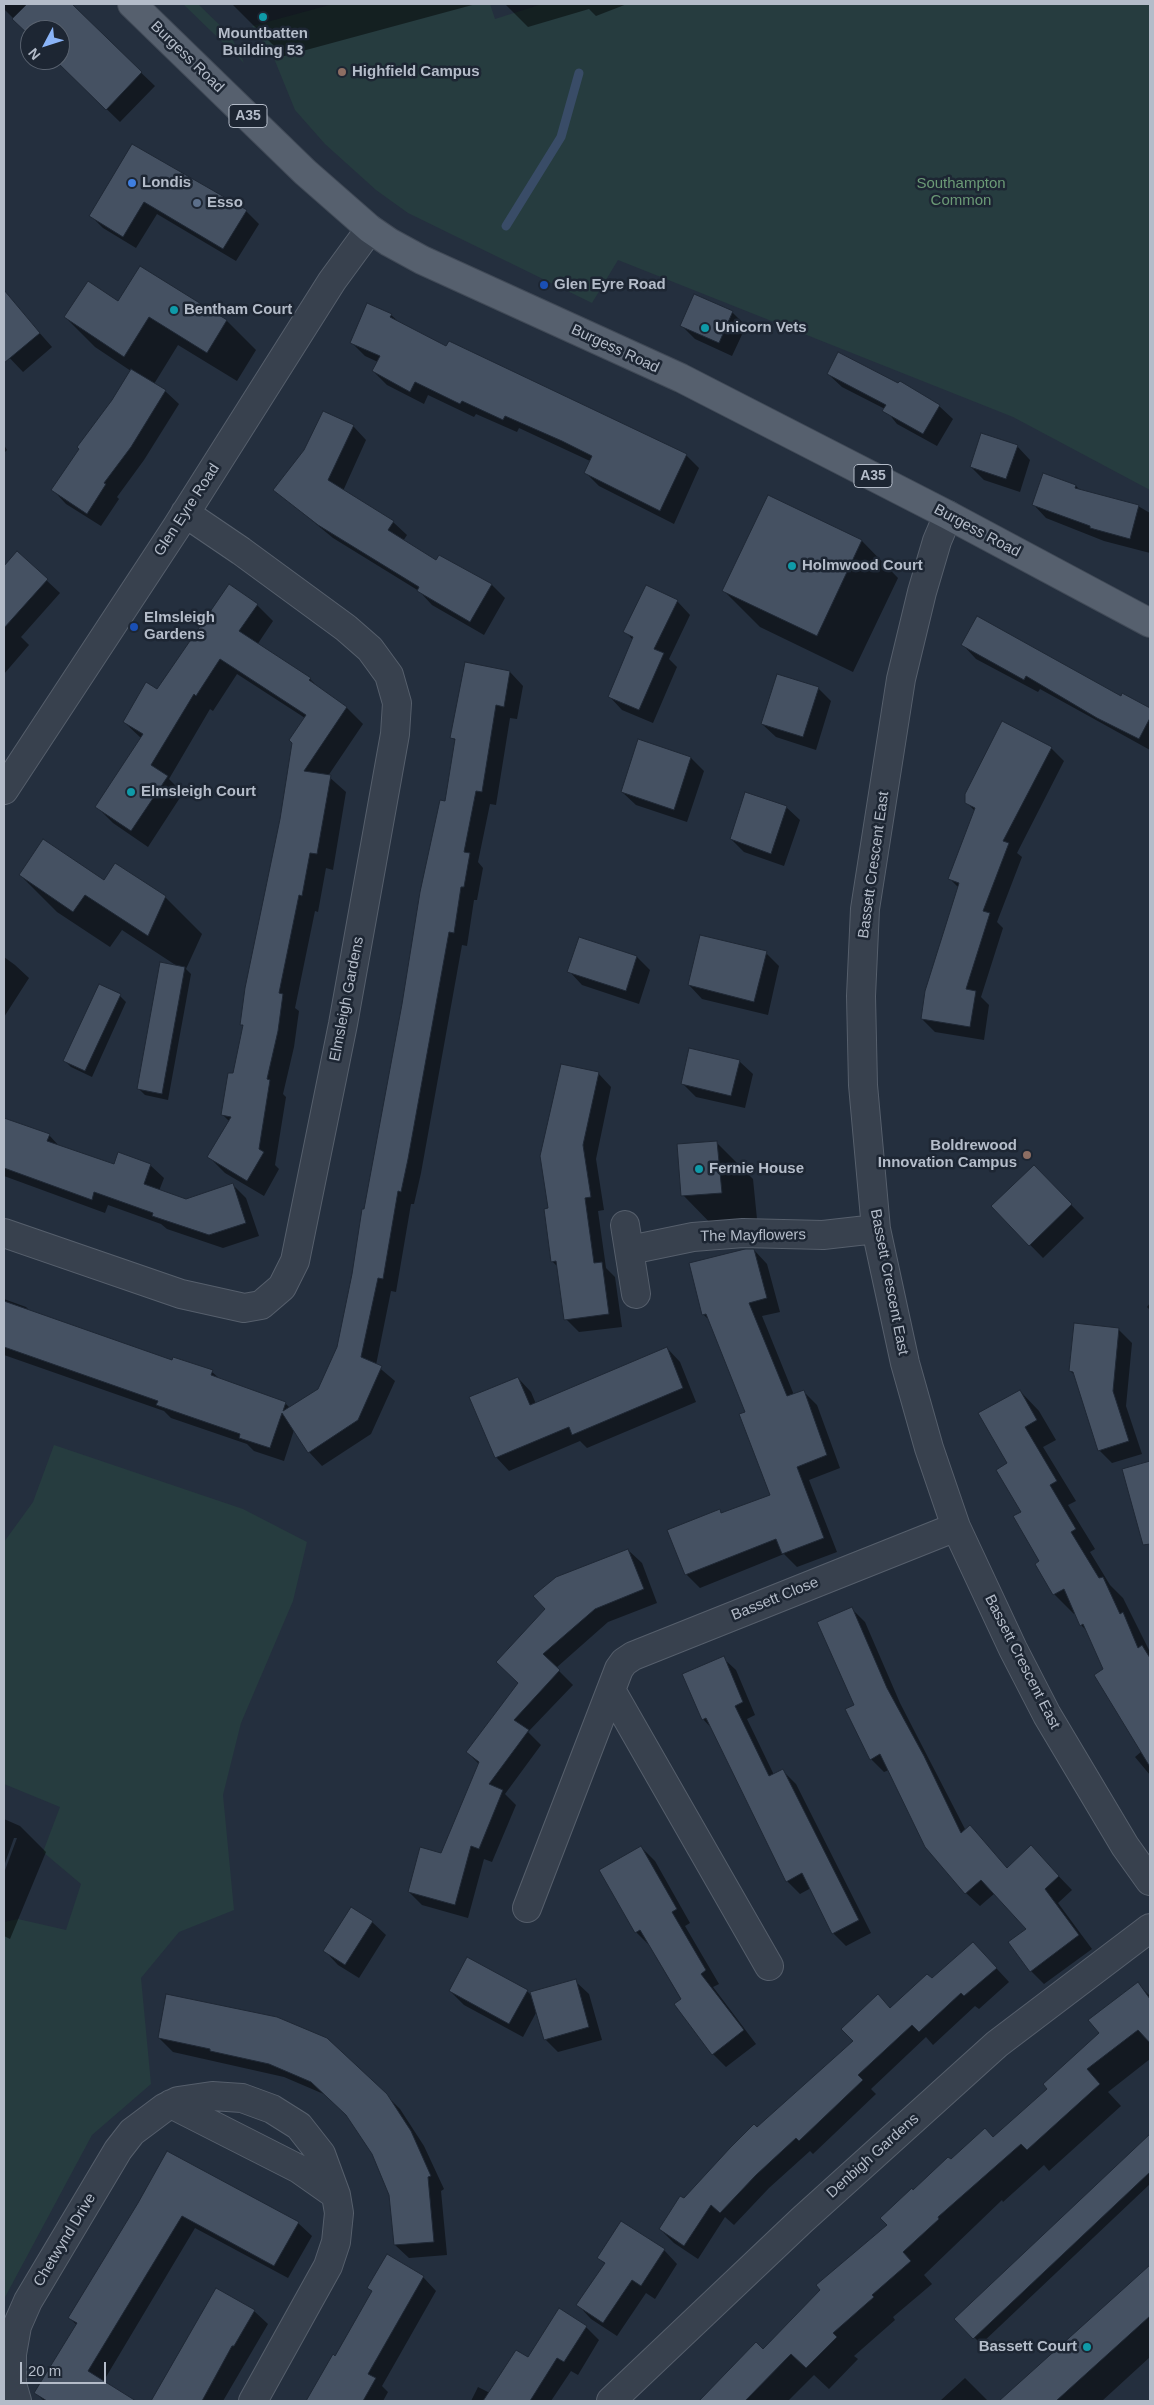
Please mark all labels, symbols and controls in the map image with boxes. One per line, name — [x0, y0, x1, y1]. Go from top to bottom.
marker: Mountbatten Building 53 — [257, 11, 269, 23]
street label: Burgess Road — [147, 18, 227, 96]
north arrow — [20, 20, 70, 70]
place label: Mountbatten Building 53 — [218, 25, 308, 60]
text: N — [25, 45, 44, 63]
place label: Highfield Campus — [352, 63, 480, 81]
marker: Highfield Campus — [336, 66, 348, 78]
road number: A35 — [229, 104, 267, 128]
place label: Londis — [142, 174, 191, 192]
park label: Southampton Common — [916, 175, 1006, 210]
marker: Londis — [126, 177, 138, 189]
place label: Esso — [207, 194, 243, 212]
marker: Esso — [191, 197, 203, 209]
place label: Glen Eyre Road — [554, 276, 666, 294]
marker: Glen Eyre Road — [538, 279, 550, 291]
place label: Bentham Court — [184, 301, 292, 319]
marker: Bentham Court — [168, 304, 180, 316]
place label: Unicorn Vets — [715, 319, 807, 337]
street label: Burgess Road — [568, 321, 662, 377]
marker: Unicorn Vets — [699, 322, 711, 334]
street label: Glen Eyre Road — [150, 460, 224, 560]
road number: A35 — [854, 464, 892, 488]
street label: Burgess Road — [931, 501, 1023, 561]
place label: Holmwood Court — [802, 557, 923, 575]
marker: Holmwood Court — [786, 560, 798, 572]
place label: Elmsleigh Gardens — [144, 609, 215, 644]
marker: Elmsleigh Gardens — [128, 621, 140, 633]
place label: Elmsleigh Court — [141, 783, 256, 801]
marker: Elmsleigh Court — [125, 786, 137, 798]
street label: Bassett Crescent East — [855, 790, 893, 940]
street label: Elmsleigh Gardens — [326, 935, 368, 1063]
place label: Boldrewood Innovation Campus — [878, 1137, 1017, 1172]
marker: Boldrewood Innovation Campus — [1021, 1149, 1033, 1161]
place label: Fernie House — [709, 1160, 804, 1178]
marker: Fernie House — [693, 1163, 705, 1175]
street label: Bassett Crescent East — [866, 1207, 912, 1357]
street label: The Mayflowers — [700, 1226, 806, 1246]
street label: Bassett Close — [729, 1573, 821, 1625]
street label: Bassett Crescent East — [980, 1592, 1064, 1732]
street label: Denbigh Gardens — [823, 2110, 923, 2202]
street label: Chetwynd Drive — [30, 2190, 100, 2290]
place label: Bassett Court — [979, 2338, 1077, 2356]
marker: Bassett Court — [1081, 2341, 1093, 2353]
scale bar — [22, 2352, 109, 2384]
text: 20 m — [28, 2362, 61, 2379]

